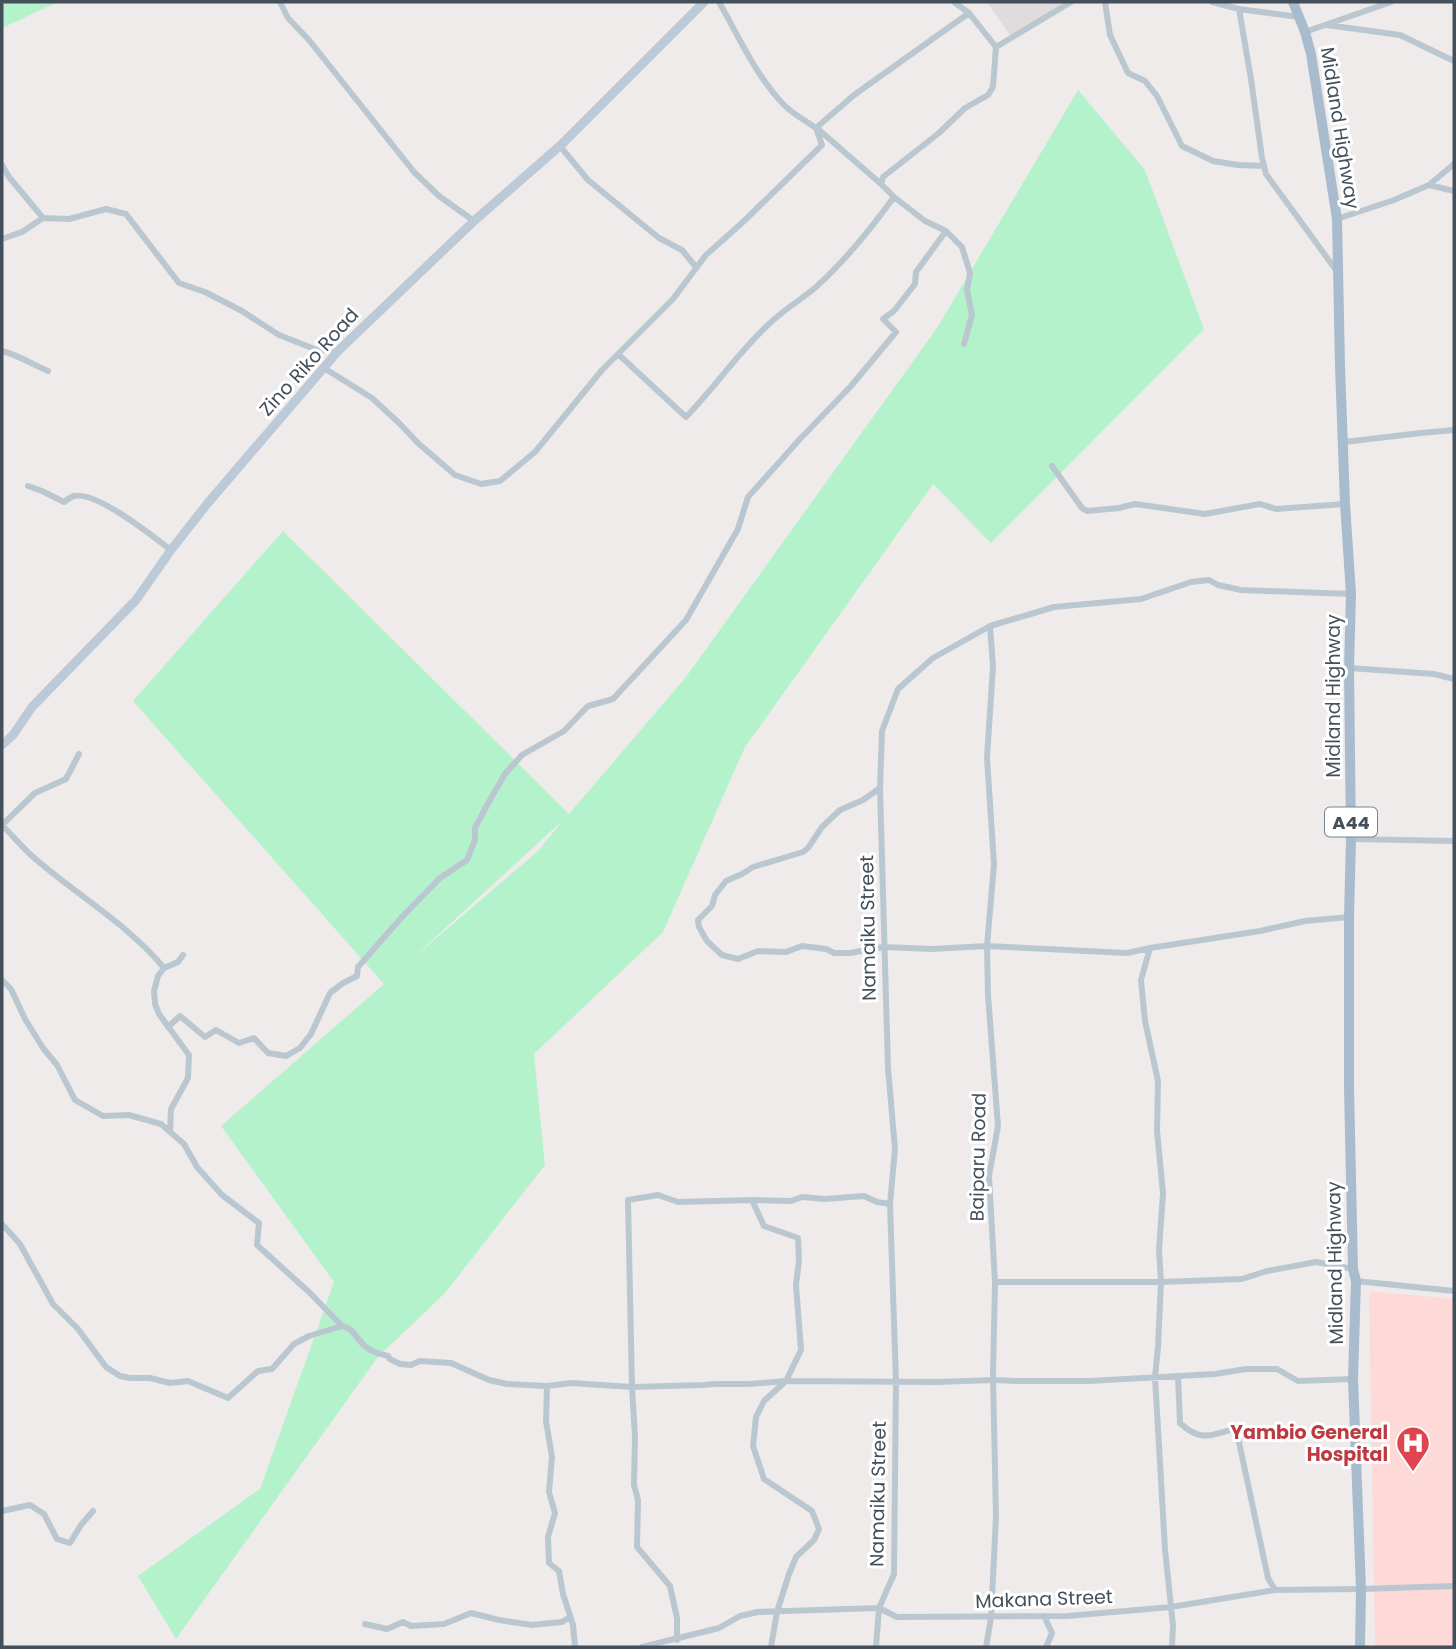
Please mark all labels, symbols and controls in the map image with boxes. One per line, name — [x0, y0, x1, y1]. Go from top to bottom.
street label: Midland Highway — [1314, 45, 1366, 211]
street label: Zino Riko Road — [253, 302, 365, 422]
street label: Midland Highway — [1320, 614, 1347, 778]
road number: A44 — [1325, 808, 1377, 836]
street label: Namaiku Street — [853, 855, 883, 1001]
street label: Baiparu Road — [963, 1092, 993, 1222]
street label: Midland Highway — [1320, 1181, 1350, 1345]
place label: Yambio General Hospital — [1230, 1419, 1388, 1468]
street label: Namaiku Street — [863, 1421, 893, 1567]
hospital icon: Yambio General Hospital — [1394, 1424, 1432, 1473]
street label: Makana Street — [975, 1583, 1113, 1615]

